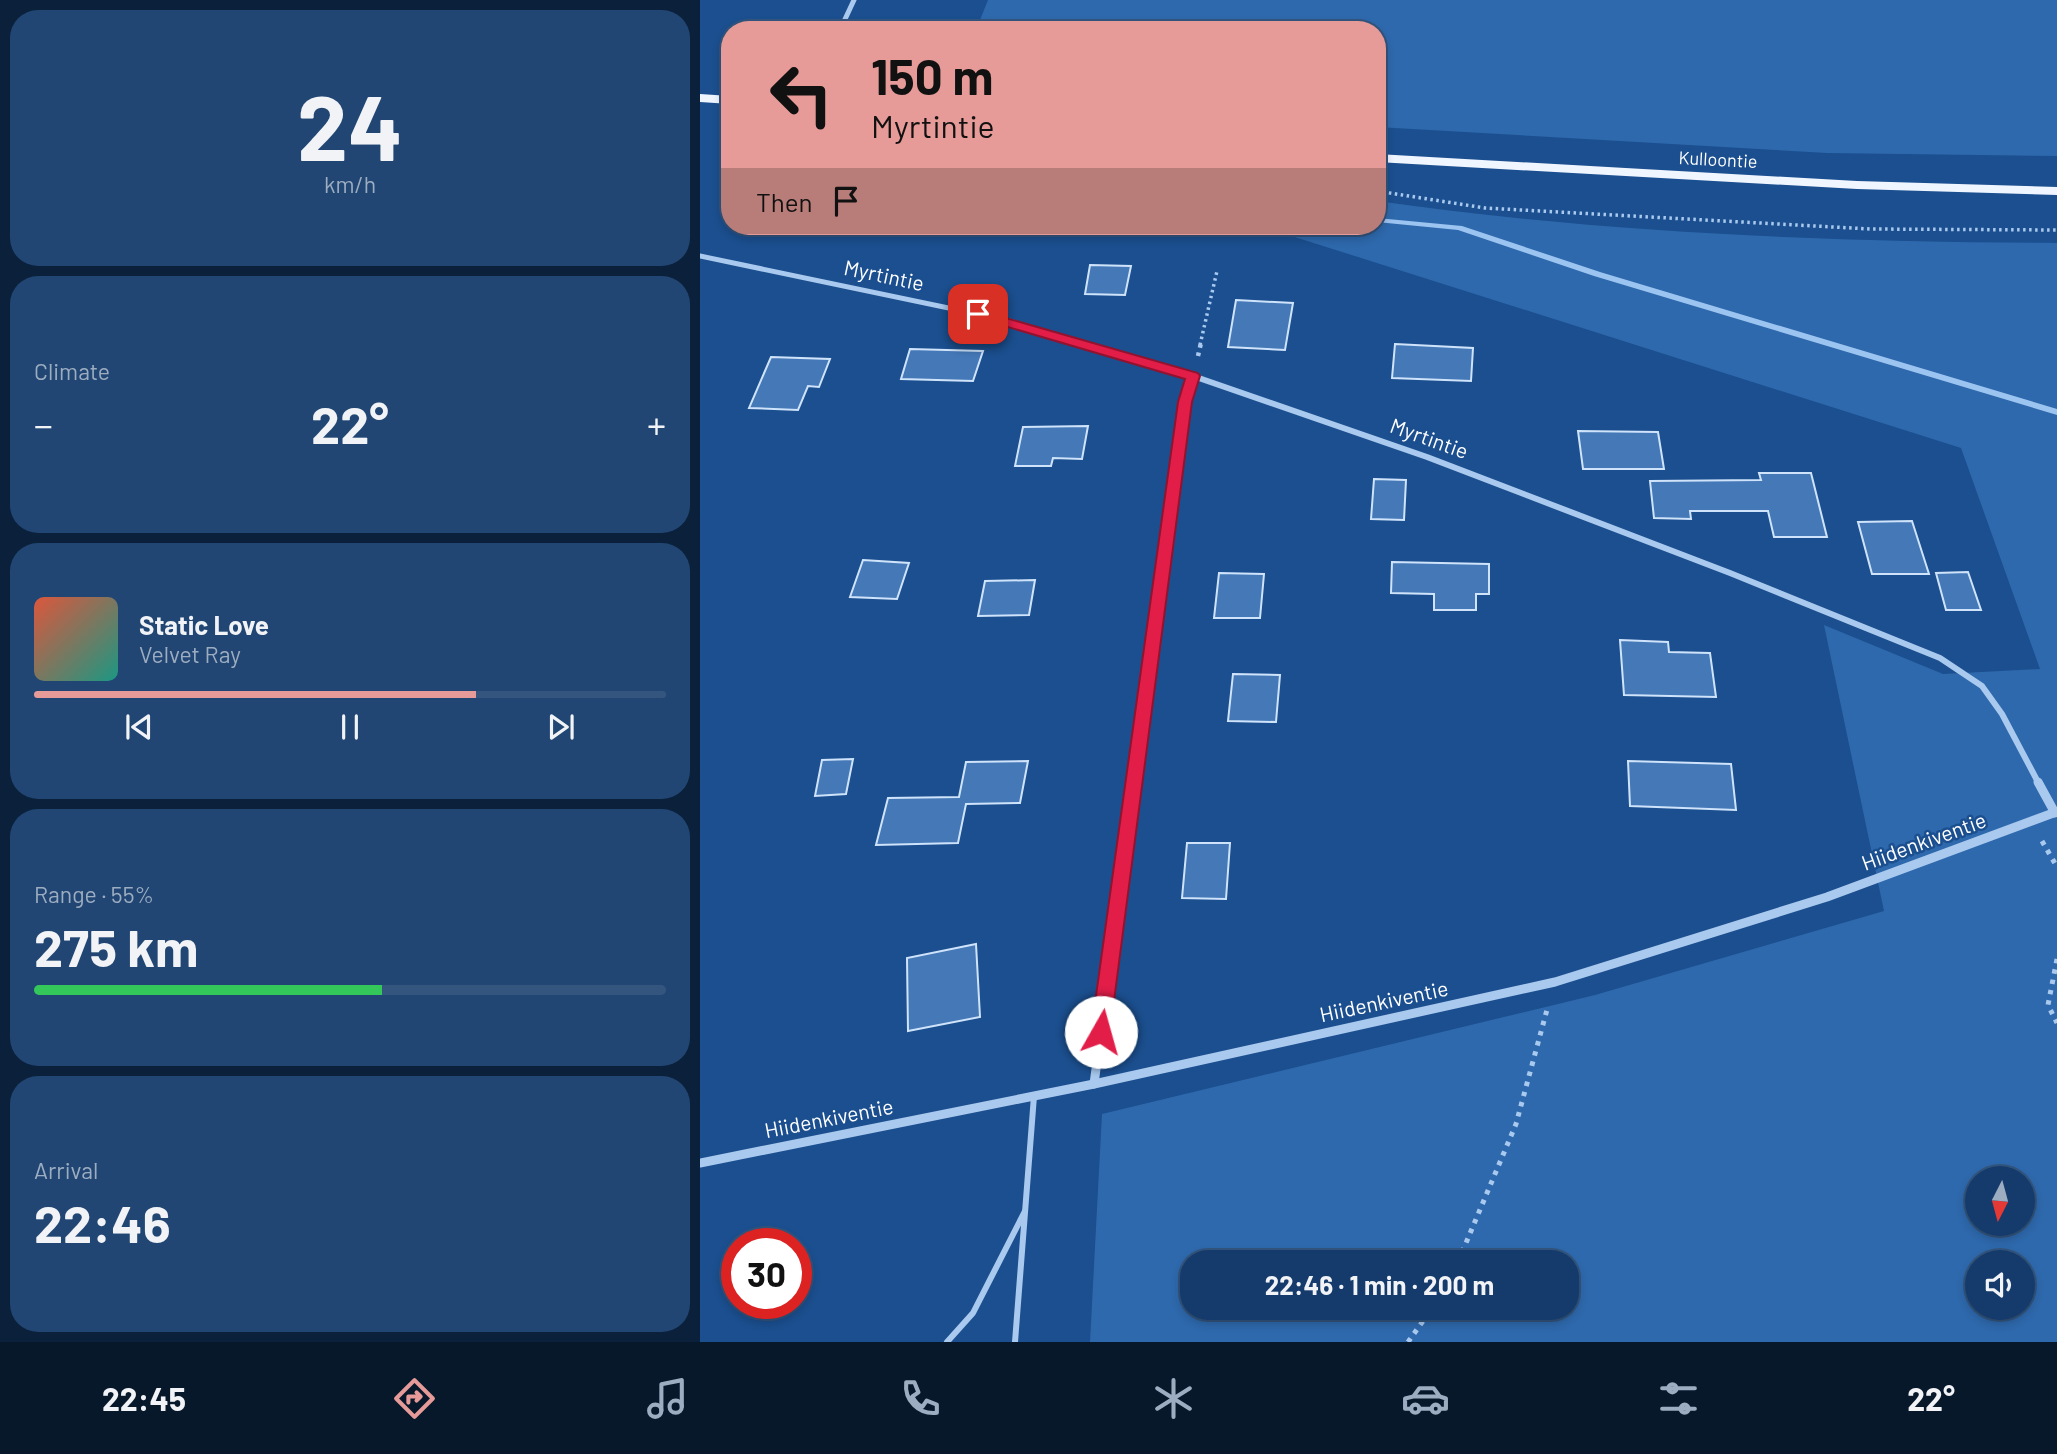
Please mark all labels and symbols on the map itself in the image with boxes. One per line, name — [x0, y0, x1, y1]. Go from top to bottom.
street label: Kulloontie — [1678, 146, 1758, 172]
street label: Myrtintie — [842, 254, 927, 295]
pin — [948, 284, 1008, 344]
street label: Myrtintie — [1387, 412, 1472, 463]
street label: Hiidenkiventie — [1858, 807, 1989, 875]
street label: Hiidenkiventie — [1317, 975, 1450, 1026]
position arrow — [1064, 995, 1138, 1069]
street label: Hiidenkiventie — [762, 1093, 895, 1142]
north arrow — [1965, 1166, 2035, 1236]
speed limit sign: 30 — [721, 1228, 812, 1319]

